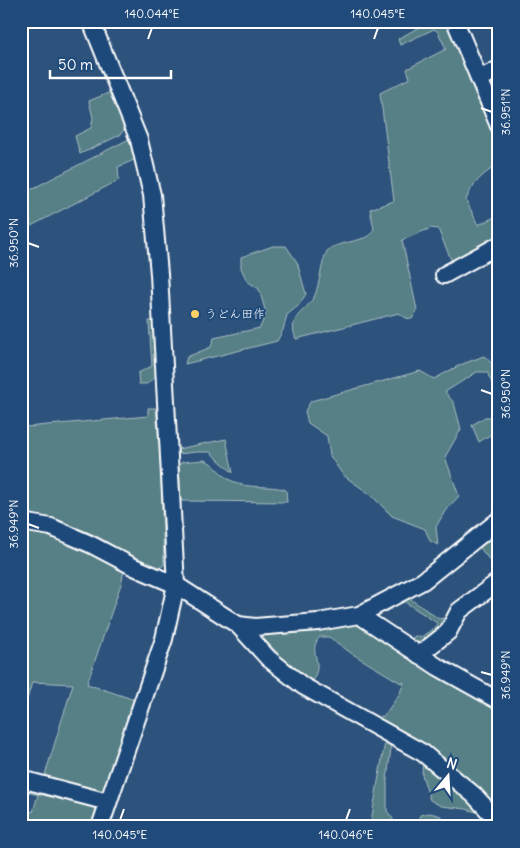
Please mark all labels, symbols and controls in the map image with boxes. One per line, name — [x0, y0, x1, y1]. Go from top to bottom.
text: 140.044°E — [125, 6, 179, 21]
text: 140.045°E — [351, 6, 405, 21]
scale bar — [50, 48, 171, 80]
text: 50 m — [58, 55, 93, 74]
text: 36.951°N — [498, 88, 513, 136]
text: 36.950°N — [6, 218, 21, 268]
place label: うどん田作 — [205, 306, 265, 321]
marker: うどん田作 — [189, 308, 201, 320]
text: 36.950°N — [498, 369, 513, 419]
text: 36.949°N — [6, 499, 21, 549]
text: 36.949°N — [498, 650, 513, 700]
north arrow — [422, 750, 472, 800]
text: N — [445, 754, 459, 774]
text: 140.045°E — [93, 827, 147, 842]
text: 140.046°E — [319, 827, 373, 842]

